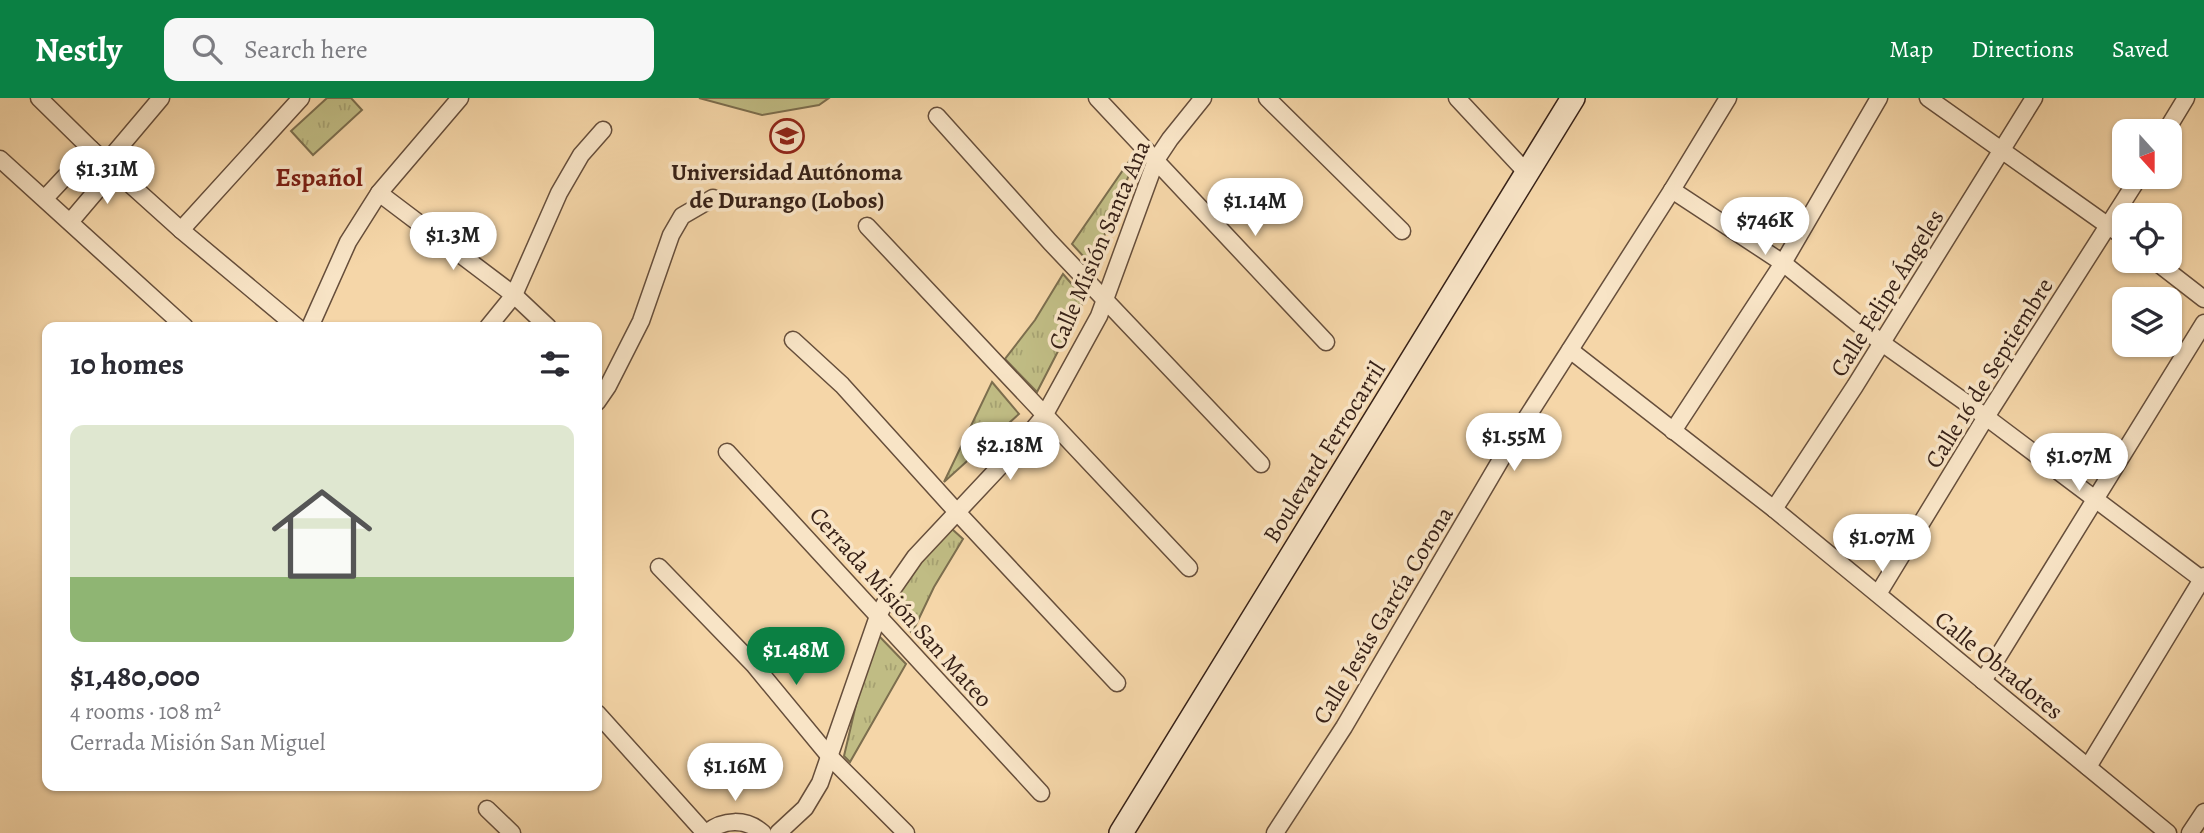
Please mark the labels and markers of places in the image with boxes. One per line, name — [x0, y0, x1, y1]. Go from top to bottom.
school or university icon: Universidad Autónoma de Durango (Lobos) — [768, 117, 806, 155]
pin: $1.31M — [50, 146, 164, 206]
place label: Universidad Autónoma de Durango (Lobos) — [671, 156, 903, 216]
pin: $1.14M — [1198, 178, 1312, 238]
pin: $746K — [1716, 198, 1814, 257]
pin: $1.3M — [404, 212, 502, 272]
pin: $1.55M — [1457, 414, 1571, 473]
pin: $2.18M — [953, 422, 1067, 482]
pin: $1.07M — [2022, 434, 2136, 493]
pin: $1.07M — [1825, 514, 1939, 574]
pin: $1.48M — [739, 628, 853, 687]
pin: $1.16M — [678, 744, 792, 803]

